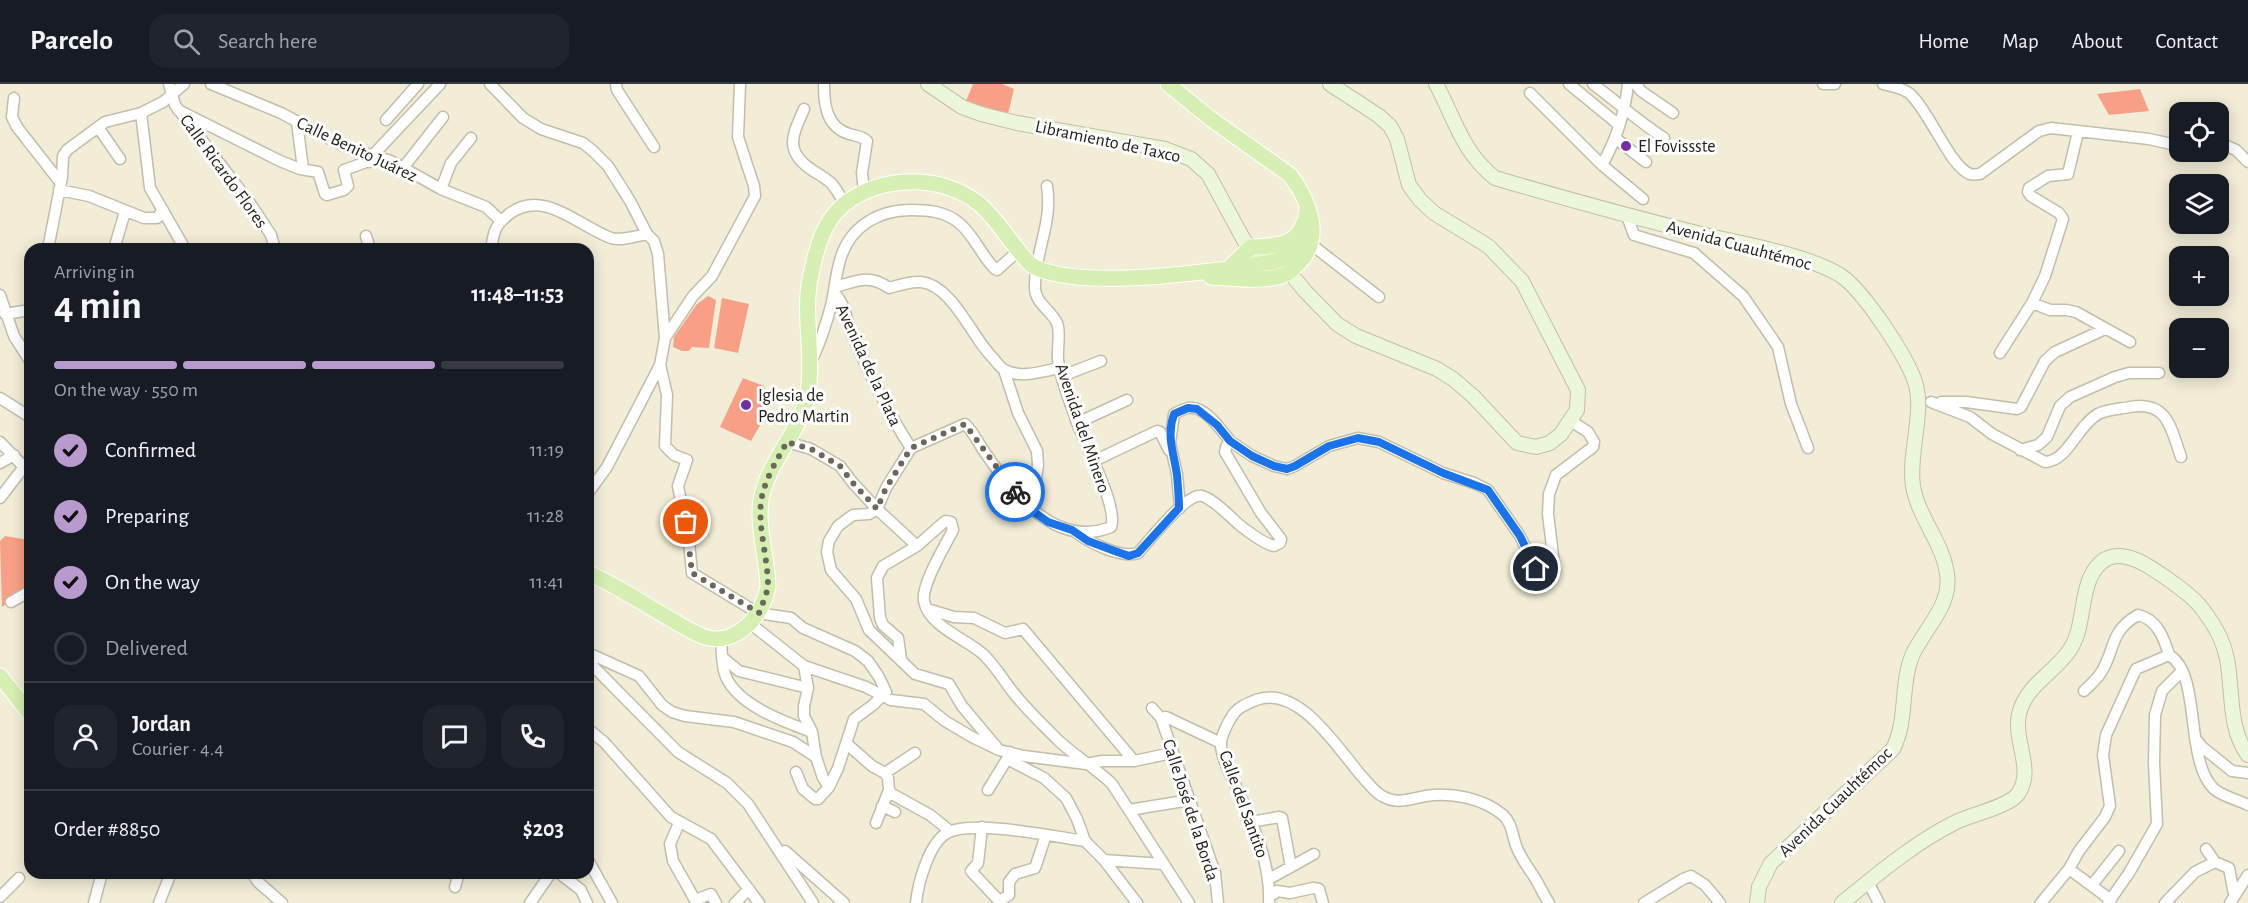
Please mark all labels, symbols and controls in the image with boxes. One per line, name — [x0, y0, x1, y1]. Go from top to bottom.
search box — [149, 14, 569, 68]
icon: search — [170, 25, 203, 58]
text: Parcelo — [30, 27, 113, 55]
text: Search here — [218, 30, 317, 52]
text: Home — [1918, 31, 1969, 52]
text: Map — [2002, 31, 2039, 52]
text: About — [2072, 31, 2122, 52]
text: Contact — [2155, 31, 2218, 52]
map controls — [2169, 102, 2229, 378]
button: locate — [2169, 102, 2229, 162]
street label: Calle Ricardo Flores — [176, 111, 270, 232]
street label: Calle Benito Juárez — [294, 114, 420, 186]
street label: Libramiento de Taxco — [1033, 118, 1182, 166]
place label: El Fovissste — [1638, 138, 1716, 156]
marker: El Fovissste — [1619, 139, 1633, 153]
button: layers — [2169, 174, 2229, 234]
street label: Avenida Cuauhtémoc — [1664, 218, 1813, 274]
button: + — [2169, 246, 2229, 306]
text: Arriving in — [54, 262, 135, 282]
text: 11:48–11:53 — [471, 283, 564, 305]
text: 4 min — [54, 287, 142, 326]
street label: Avenida de la Plata — [832, 302, 904, 429]
button: − — [2169, 318, 2229, 378]
street label: Avenida del Minero — [1051, 361, 1113, 496]
text: On the way · 550 m — [54, 380, 198, 400]
place label: Iglesia de Pedro Martin — [758, 387, 849, 426]
marker: Iglesia de Pedro Martin — [739, 398, 753, 412]
icon: check — [54, 434, 87, 467]
text: Confirmed — [105, 439, 196, 461]
text: 11:19 — [529, 440, 564, 460]
courier — [985, 462, 1045, 522]
icon: bike — [999, 476, 1032, 509]
pin — [660, 496, 711, 547]
icon: check — [54, 500, 87, 533]
text: Preparing — [105, 505, 189, 527]
icon: bag — [669, 505, 702, 538]
text: 11:28 — [527, 506, 564, 526]
pin — [1510, 543, 1561, 594]
icon: home — [1519, 552, 1552, 585]
icon: check — [54, 566, 87, 599]
text: On the way — [105, 571, 200, 593]
text: 11:41 — [529, 572, 564, 592]
text: Delivered — [105, 637, 188, 659]
button: person — [54, 705, 117, 768]
button: chat — [423, 705, 486, 768]
button: phone — [501, 705, 564, 768]
text: Jordan — [132, 713, 191, 735]
street label: Calle José de la Borda — [1159, 737, 1221, 883]
text: Courier · 4.4 — [132, 739, 224, 759]
street label: Avenida Cuauhtémoc — [1776, 744, 1896, 861]
street label: Calle del Santito — [1215, 748, 1271, 861]
text: Order #8850 — [54, 818, 160, 840]
text: $203 — [523, 818, 564, 840]

